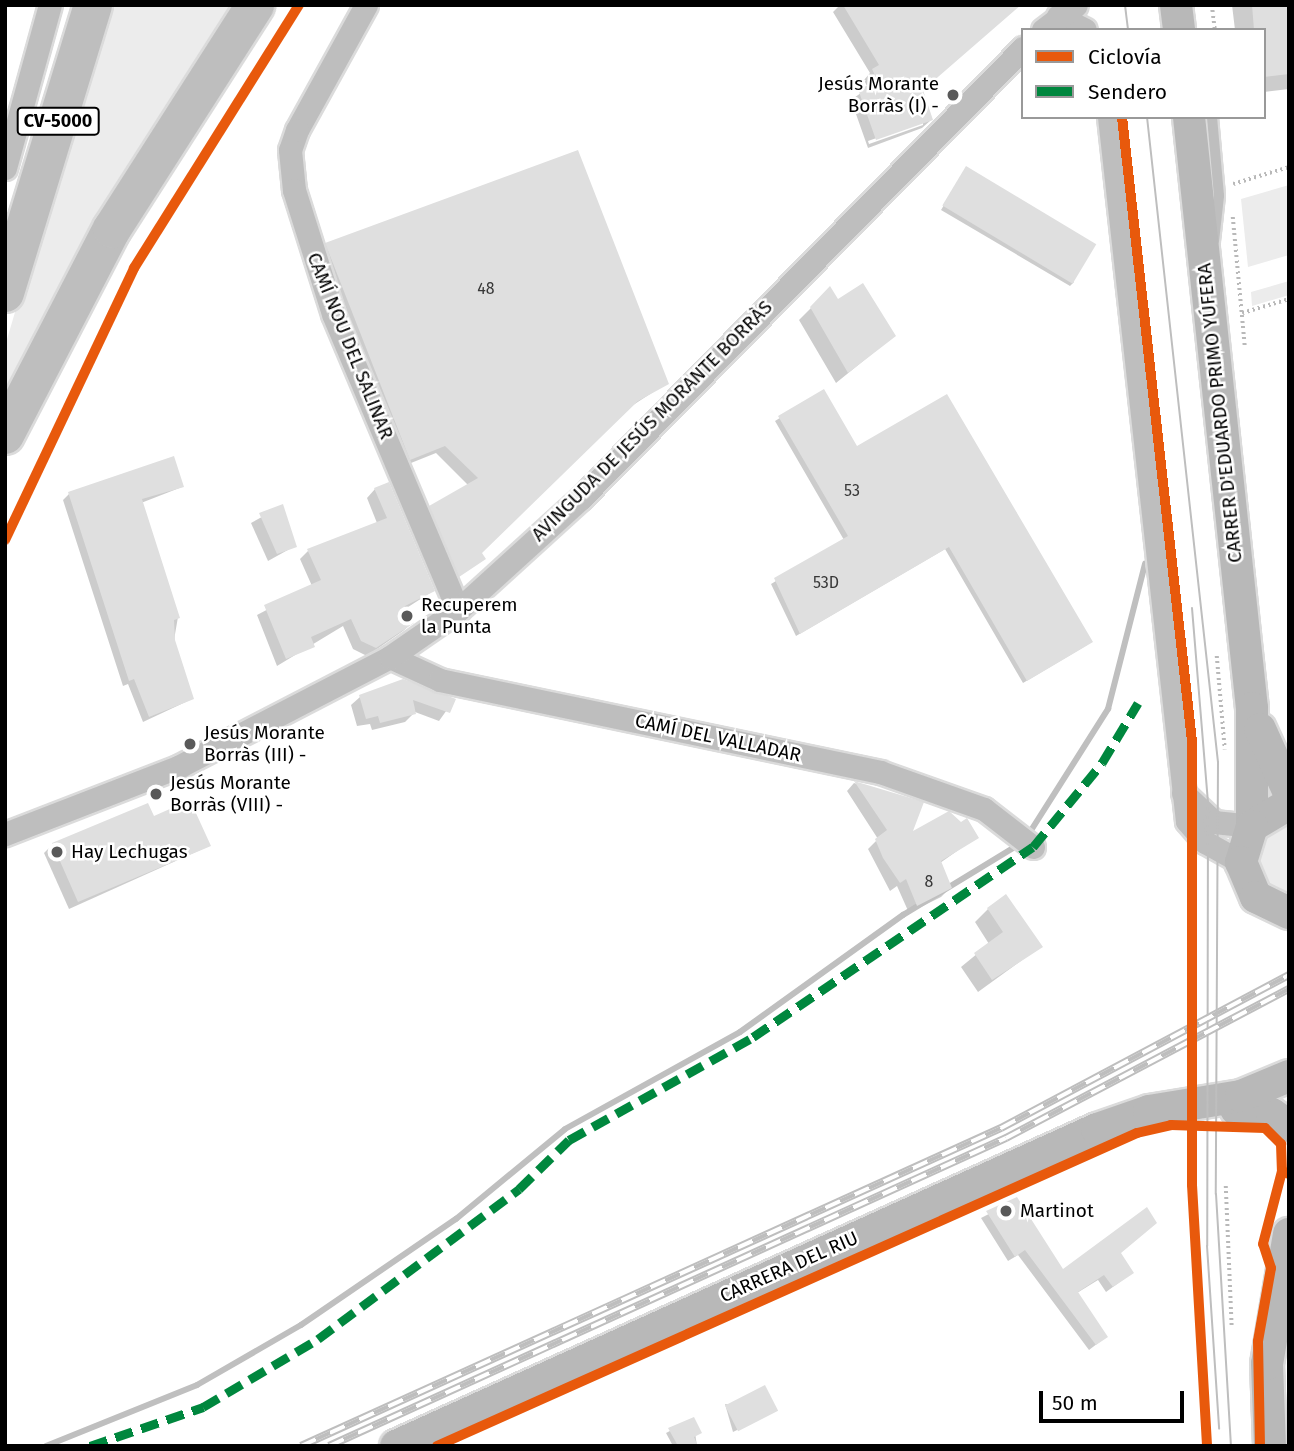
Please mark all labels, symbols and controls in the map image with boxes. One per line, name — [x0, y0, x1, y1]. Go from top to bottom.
legend — [1021, 28, 1266, 119]
text: Ciclovía — [1088, 44, 1162, 70]
place label: Jesús Morante Borràs (I) - — [818, 73, 939, 117]
text: Sendero — [1088, 79, 1167, 105]
marker: Jesús Morante Borràs (I) - — [945, 87, 961, 103]
road number: CV-5000 — [16, 106, 100, 136]
street label: CAMÍ NOU DEL SALINAR — [302, 249, 398, 443]
street label: CARRER D'EDUARDO PRIMO YÚFERA — [1193, 262, 1247, 564]
house number: 48 — [477, 279, 495, 299]
street label: AVINGUDA DE JESÚS MORANTE BORRÀS — [527, 296, 777, 546]
house number: 53 — [844, 481, 860, 501]
house number: 53D — [813, 573, 839, 593]
place label: Recuperem la Punta — [421, 594, 518, 638]
marker: Recuperem la Punta — [399, 608, 415, 624]
street label: CAMÍ DEL VALLADAR — [633, 709, 803, 767]
place label: Jesús Morante Borràs (III) - — [204, 722, 325, 766]
marker: Jesús Morante Borràs (III) - — [182, 736, 198, 752]
place label: Jesús Morante Borràs (VIII) - — [170, 772, 291, 816]
marker: Jesús Morante Borràs (VIII) - — [148, 786, 164, 802]
place label: Hay Lechugas — [71, 841, 188, 863]
marker: Hay Lechugas — [49, 844, 65, 860]
house number: 8 — [925, 872, 933, 892]
place label: Martinot — [1020, 1200, 1094, 1222]
marker: Martinot — [998, 1203, 1014, 1219]
street label: CARRERA DEL RIU — [716, 1226, 862, 1308]
scale bar — [1042, 1378, 1187, 1422]
text: 50 m — [1052, 1390, 1098, 1416]

